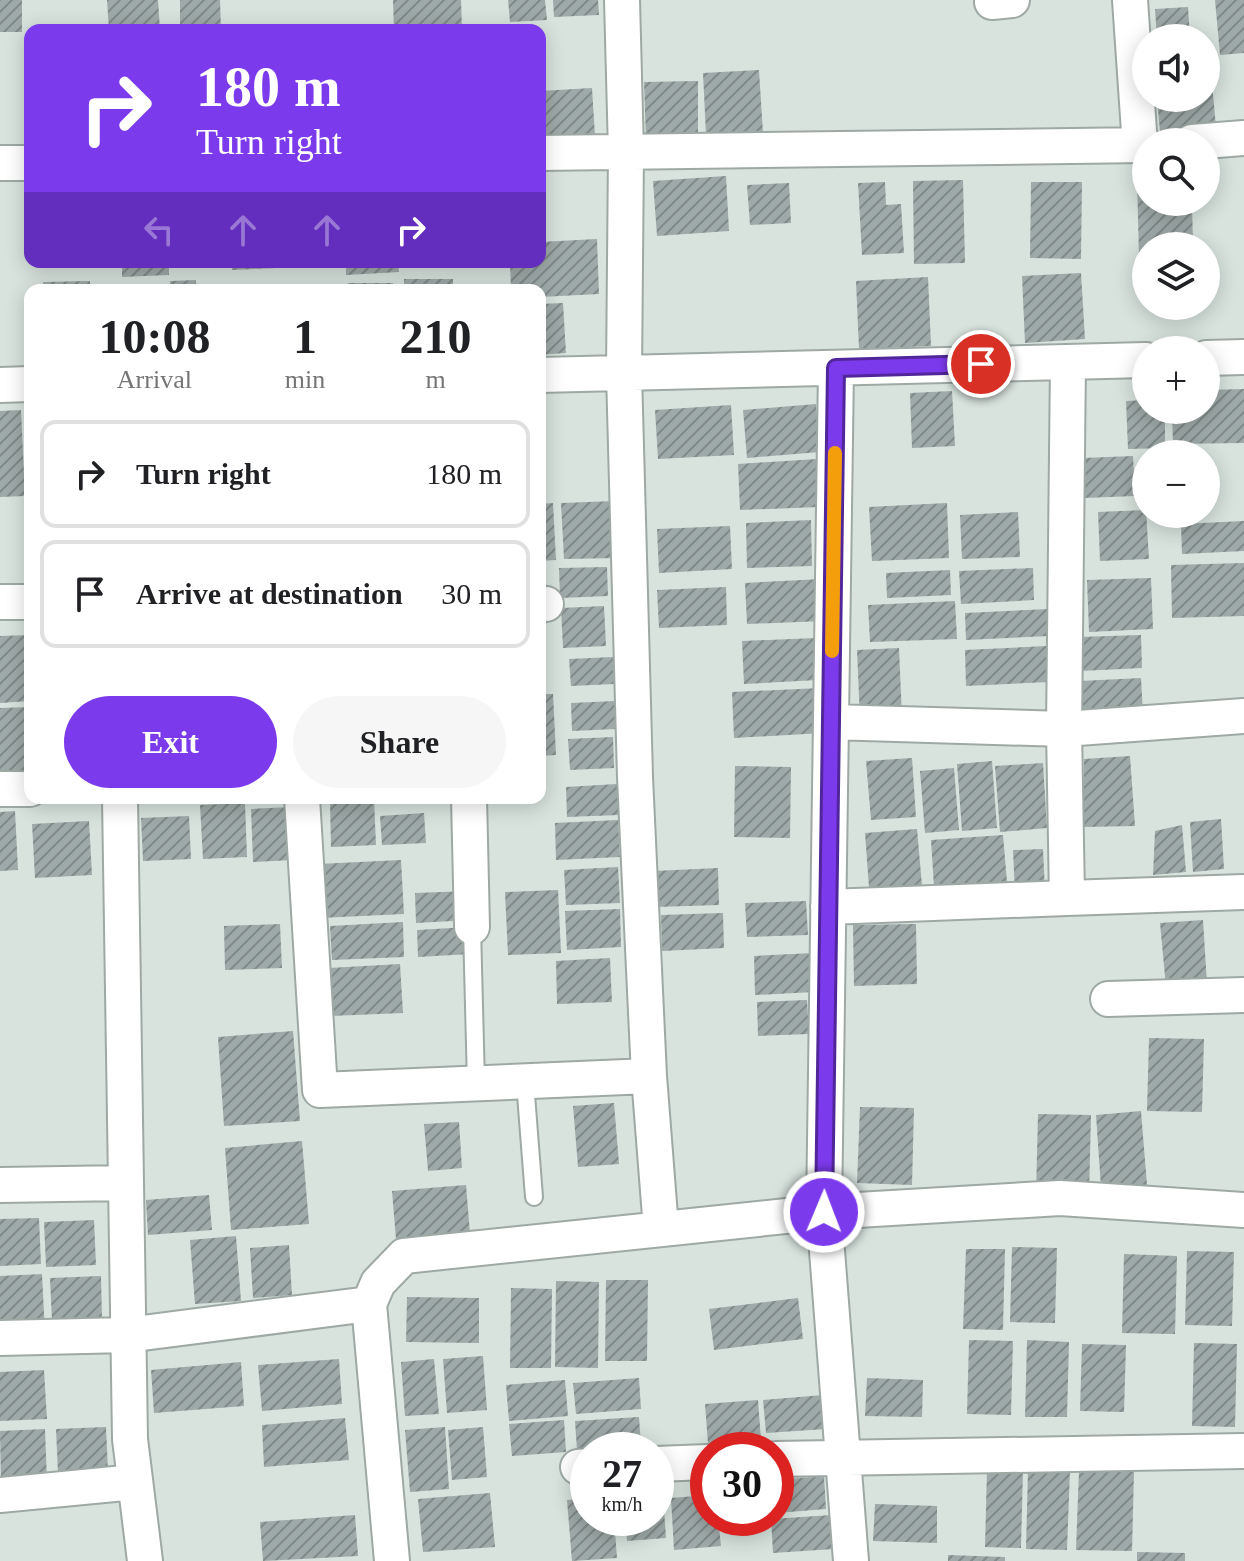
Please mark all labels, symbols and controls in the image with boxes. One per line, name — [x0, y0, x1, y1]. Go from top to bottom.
map controls — [1132, 24, 1220, 528]
button: sound — [1132, 24, 1220, 112]
icon: right — [64, 56, 168, 160]
text: 180 m — [196, 56, 341, 118]
text: Turn right — [196, 122, 342, 162]
button: search — [1132, 128, 1220, 216]
icon: left — [137, 208, 181, 252]
icon: ahead — [221, 208, 265, 252]
icon: ahead — [305, 208, 349, 252]
icon: right — [389, 208, 433, 252]
button: layers — [1132, 232, 1220, 320]
text: 10:08 — [98, 310, 210, 363]
text: 1 — [293, 310, 317, 363]
text: 210 — [400, 310, 472, 363]
pin — [947, 330, 1015, 398]
button: + — [1132, 336, 1220, 424]
icon: arrive — [959, 342, 1003, 386]
text: Arrival — [117, 365, 192, 394]
text: min — [285, 365, 325, 394]
text: m — [425, 365, 446, 394]
button: − — [1132, 440, 1220, 528]
icon: right — [68, 452, 112, 496]
text: Turn right — [136, 457, 271, 490]
text: 180 m — [426, 457, 502, 490]
icon: arrive — [68, 572, 112, 616]
text: Arrive at destination — [136, 577, 403, 610]
text: 30 m — [441, 577, 502, 610]
button: Exit — [64, 696, 277, 788]
button: Share — [293, 696, 506, 788]
position arrow — [782, 1170, 866, 1254]
speed limit sign: 30 — [690, 1432, 794, 1536]
text: 27 — [602, 1451, 642, 1496]
text: km/h — [601, 1493, 643, 1515]

